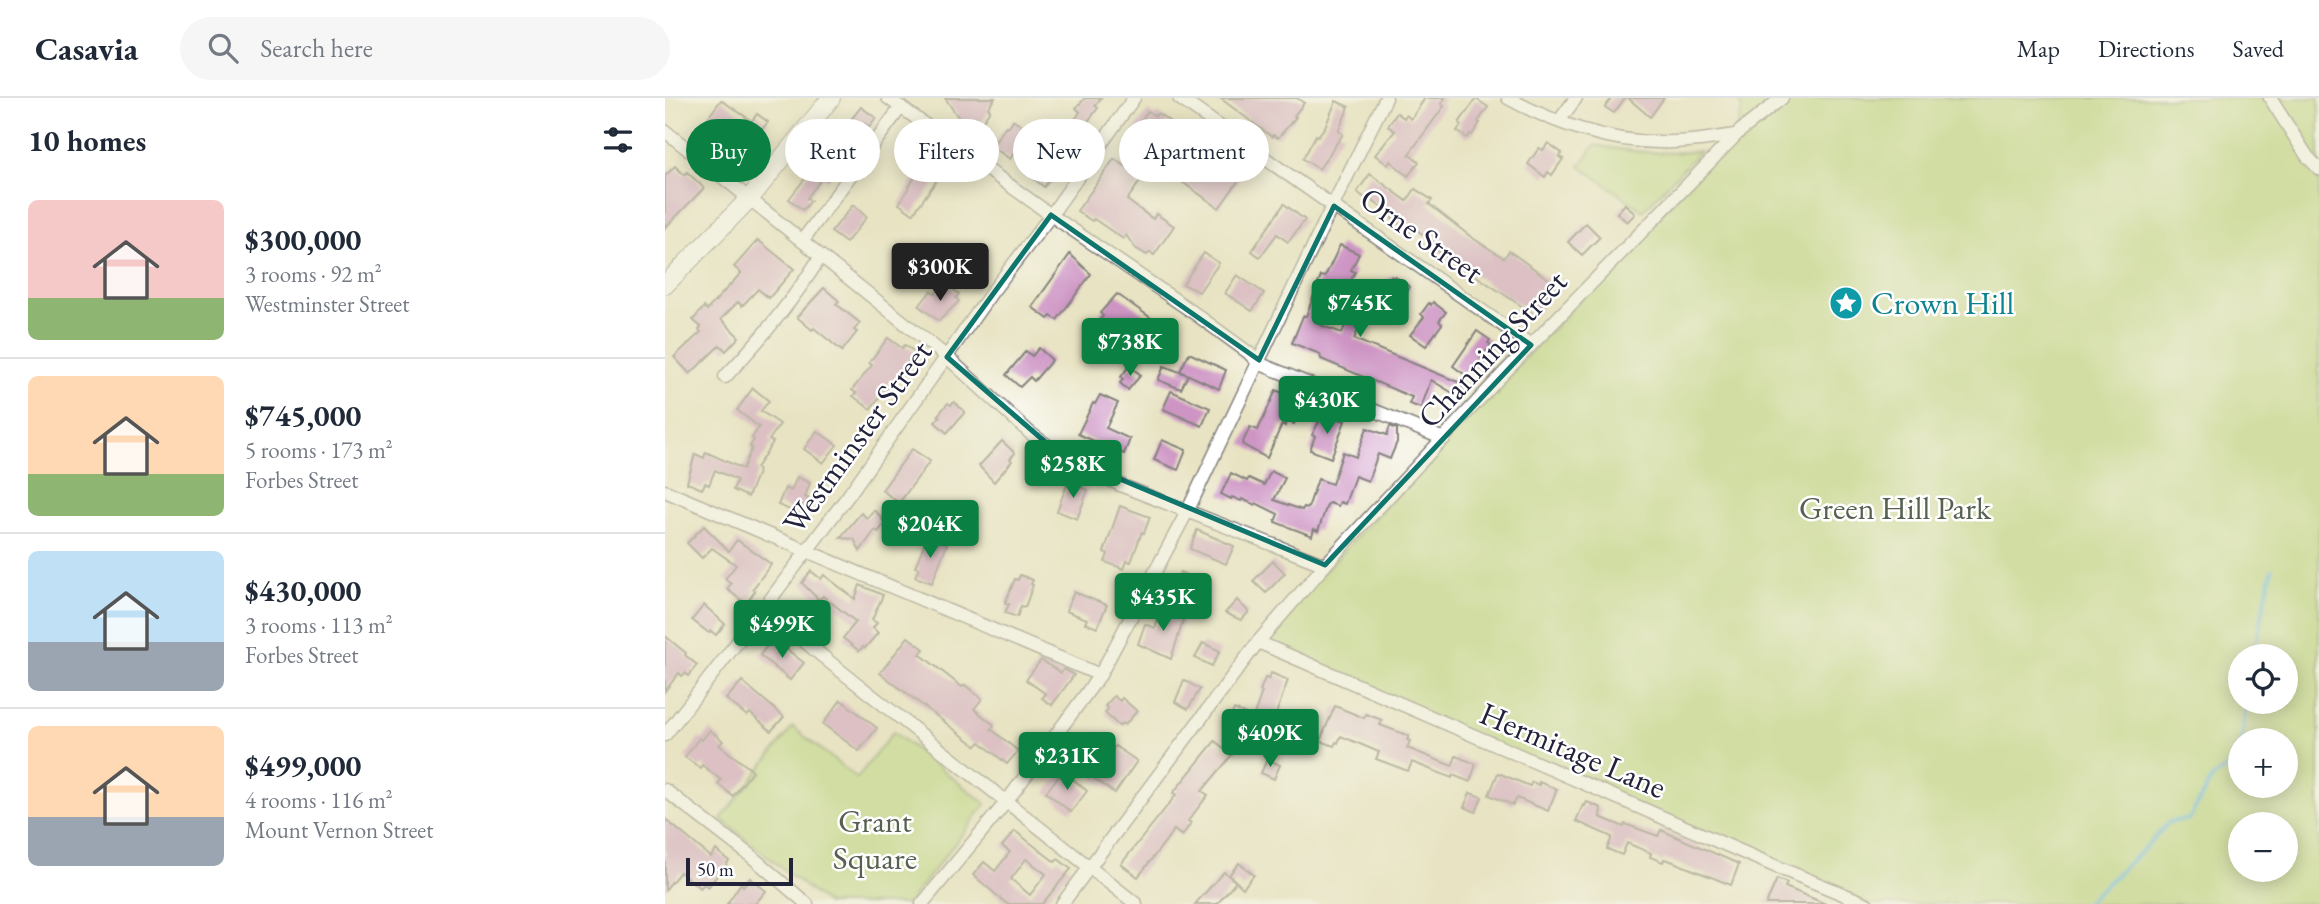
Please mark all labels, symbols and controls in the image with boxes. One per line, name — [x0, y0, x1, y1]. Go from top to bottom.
search box — [180, 17, 670, 80]
text: Casavia — [35, 27, 138, 70]
icon: search — [204, 29, 242, 67]
text: Search here — [260, 31, 373, 65]
text: Map — [2017, 33, 2060, 64]
text: Directions — [2098, 33, 2195, 64]
text: Saved — [2233, 33, 2284, 64]
chip: Buy — [686, 119, 771, 182]
chip: Rent — [785, 119, 880, 182]
chip: Filters — [894, 119, 999, 182]
chip: New — [1013, 119, 1105, 182]
chip: Apartment — [1119, 119, 1269, 182]
text: 10 homes — [28, 121, 146, 160]
icon: filters — [599, 121, 637, 159]
street label: Orne Street — [1352, 177, 1492, 293]
text: $300,000 — [245, 220, 361, 259]
icon: home — [84, 228, 168, 312]
pin: $300K — [891, 244, 989, 303]
text: $300K — [908, 251, 972, 281]
text: 3 rooms · 92 m² — [245, 259, 382, 289]
street label: Channing Street — [1408, 261, 1576, 437]
pin: $745K — [1311, 280, 1409, 339]
place label: Crown Hill — [1871, 282, 2014, 324]
place icon: Crown Hill — [1827, 284, 1865, 322]
text: $745K — [1328, 287, 1392, 317]
text: Westminster Street — [245, 289, 410, 319]
pin: $738K — [1081, 318, 1179, 378]
text: $738K — [1098, 326, 1162, 356]
street label: Westminster Street — [773, 332, 941, 542]
pin: $430K — [1278, 376, 1376, 436]
text: $430K — [1295, 384, 1359, 414]
text: $745,000 — [245, 396, 361, 435]
icon: home — [84, 404, 168, 488]
text: 5 rooms · 173 m² — [245, 435, 393, 465]
pin: $258K — [1024, 440, 1122, 500]
text: $258K — [1041, 448, 1105, 478]
text: Forbes Street — [245, 465, 359, 495]
park label: Green Hill Park — [1799, 487, 1992, 529]
pin: $204K — [881, 500, 979, 560]
text: $204K — [898, 508, 962, 538]
text: $430,000 — [245, 571, 361, 610]
pin: $435K — [1114, 574, 1212, 633]
icon: home — [84, 579, 168, 663]
text: $435K — [1131, 581, 1195, 611]
pin: $499K — [733, 601, 831, 660]
text: $499K — [750, 608, 814, 638]
text: 3 rooms · 113 m² — [245, 610, 393, 640]
text: Forbes Street — [245, 640, 359, 670]
map controls — [2228, 644, 2298, 882]
button: locate — [2228, 644, 2298, 714]
street label: Hermitage Lane — [1474, 692, 1672, 808]
pin: $409K — [1221, 710, 1319, 769]
text: $409K — [1238, 717, 1302, 747]
button: + — [2228, 728, 2298, 798]
pin: $231K — [1018, 732, 1116, 792]
text: $231K — [1035, 740, 1099, 770]
text: $499,000 — [245, 746, 361, 785]
icon: home — [84, 754, 168, 838]
text: 4 rooms · 116 m² — [245, 785, 393, 815]
park label: Grant Square — [833, 800, 917, 879]
button: − — [2228, 812, 2298, 882]
text: Mount Vernon Street — [245, 815, 433, 845]
scale bar — [686, 855, 793, 887]
text: 50 m — [697, 857, 734, 882]

